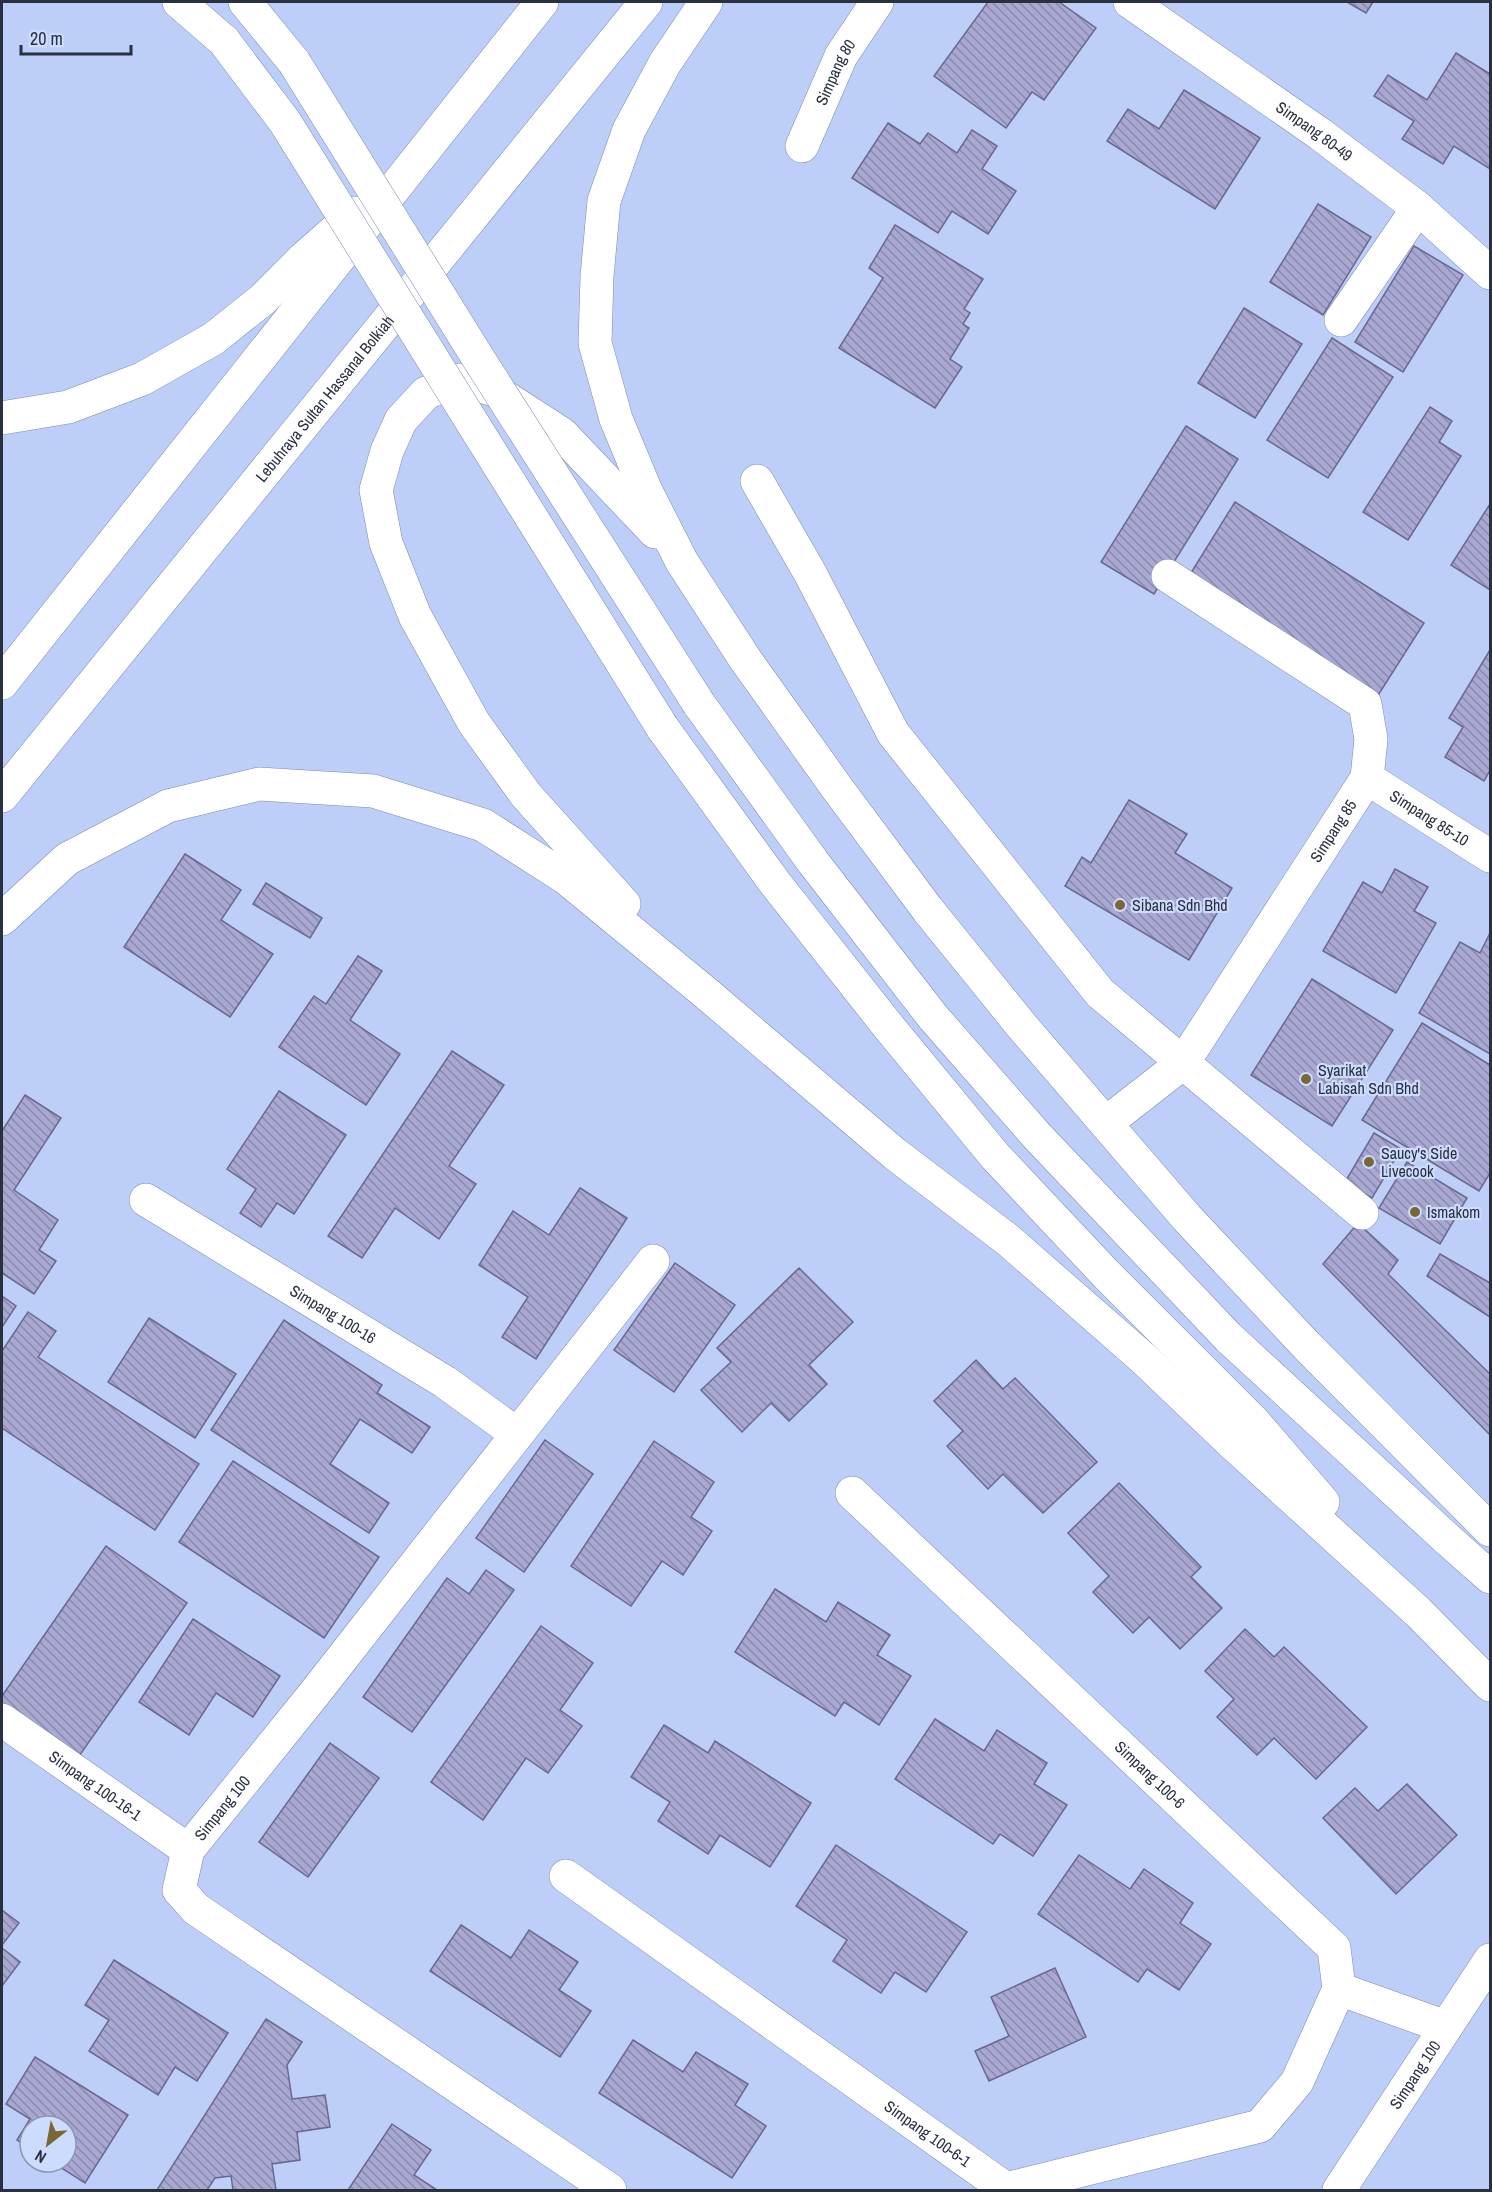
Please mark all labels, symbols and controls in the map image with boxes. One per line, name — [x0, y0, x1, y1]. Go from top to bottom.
scale bar — [21, 18, 130, 56]
text: 20 m — [30, 26, 63, 51]
street label: Simpang 80 — [810, 35, 860, 109]
street label: Simpang 80-49 — [1272, 96, 1357, 166]
street label: Lebuhraya Sultan Hassanal Bolkiah — [250, 310, 399, 486]
street label: Simpang 85-10 — [1386, 784, 1473, 851]
street label: Simpang 85 — [1304, 795, 1361, 867]
place label: Sibana Sdn Bhd — [1132, 894, 1228, 916]
marker: Sibana Sdn Bhd — [1113, 898, 1127, 912]
place label: Syarikat Labisah Sdn Bhd — [1318, 1059, 1419, 1099]
marker: Syarikat Labisah Sdn Bhd — [1299, 1072, 1313, 1086]
place label: Saucy's Side Livecook — [1381, 1142, 1457, 1182]
marker: Saucy's Side Livecook — [1362, 1155, 1376, 1169]
place label: Ismakom — [1427, 1201, 1480, 1223]
marker: Ismakom — [1408, 1205, 1422, 1219]
street label: Simpang 100-16 — [286, 1279, 380, 1348]
street label: Simpang 100-6 — [1110, 1736, 1190, 1813]
street label: Simpang 100-16-1 — [45, 1745, 147, 1826]
street label: Simpang 100 — [189, 1771, 255, 1845]
street label: Simpang 100 — [1384, 2036, 1445, 2113]
street label: Simpang 100-6-1 — [880, 2095, 976, 2172]
north arrow — [18, 2114, 78, 2174]
text: N — [31, 2145, 50, 2169]

